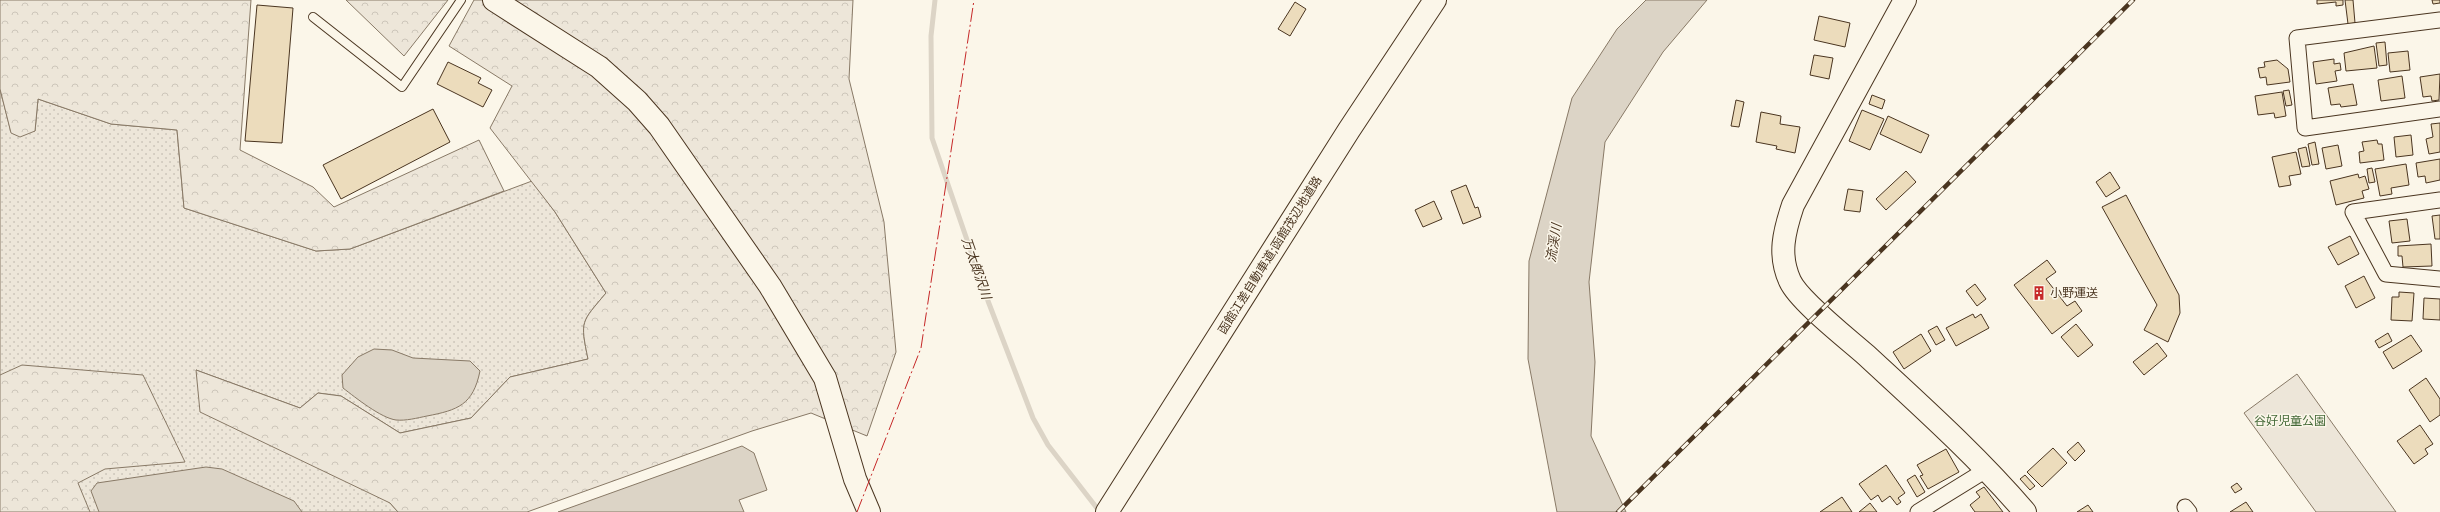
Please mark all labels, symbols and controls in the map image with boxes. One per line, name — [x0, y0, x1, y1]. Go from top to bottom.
street label: 函館江差自動車道;函館茂辺地道路 — [1215, 173, 1325, 337]
water label: 流渓川 — [1542, 221, 1564, 264]
water label: 万太郎沢川 — [959, 235, 996, 303]
building icon: 小野運送 — [2031, 285, 2047, 301]
place label: 小野運送 — [2050, 285, 2098, 300]
park label: 谷好児童公園 — [2254, 413, 2326, 428]

